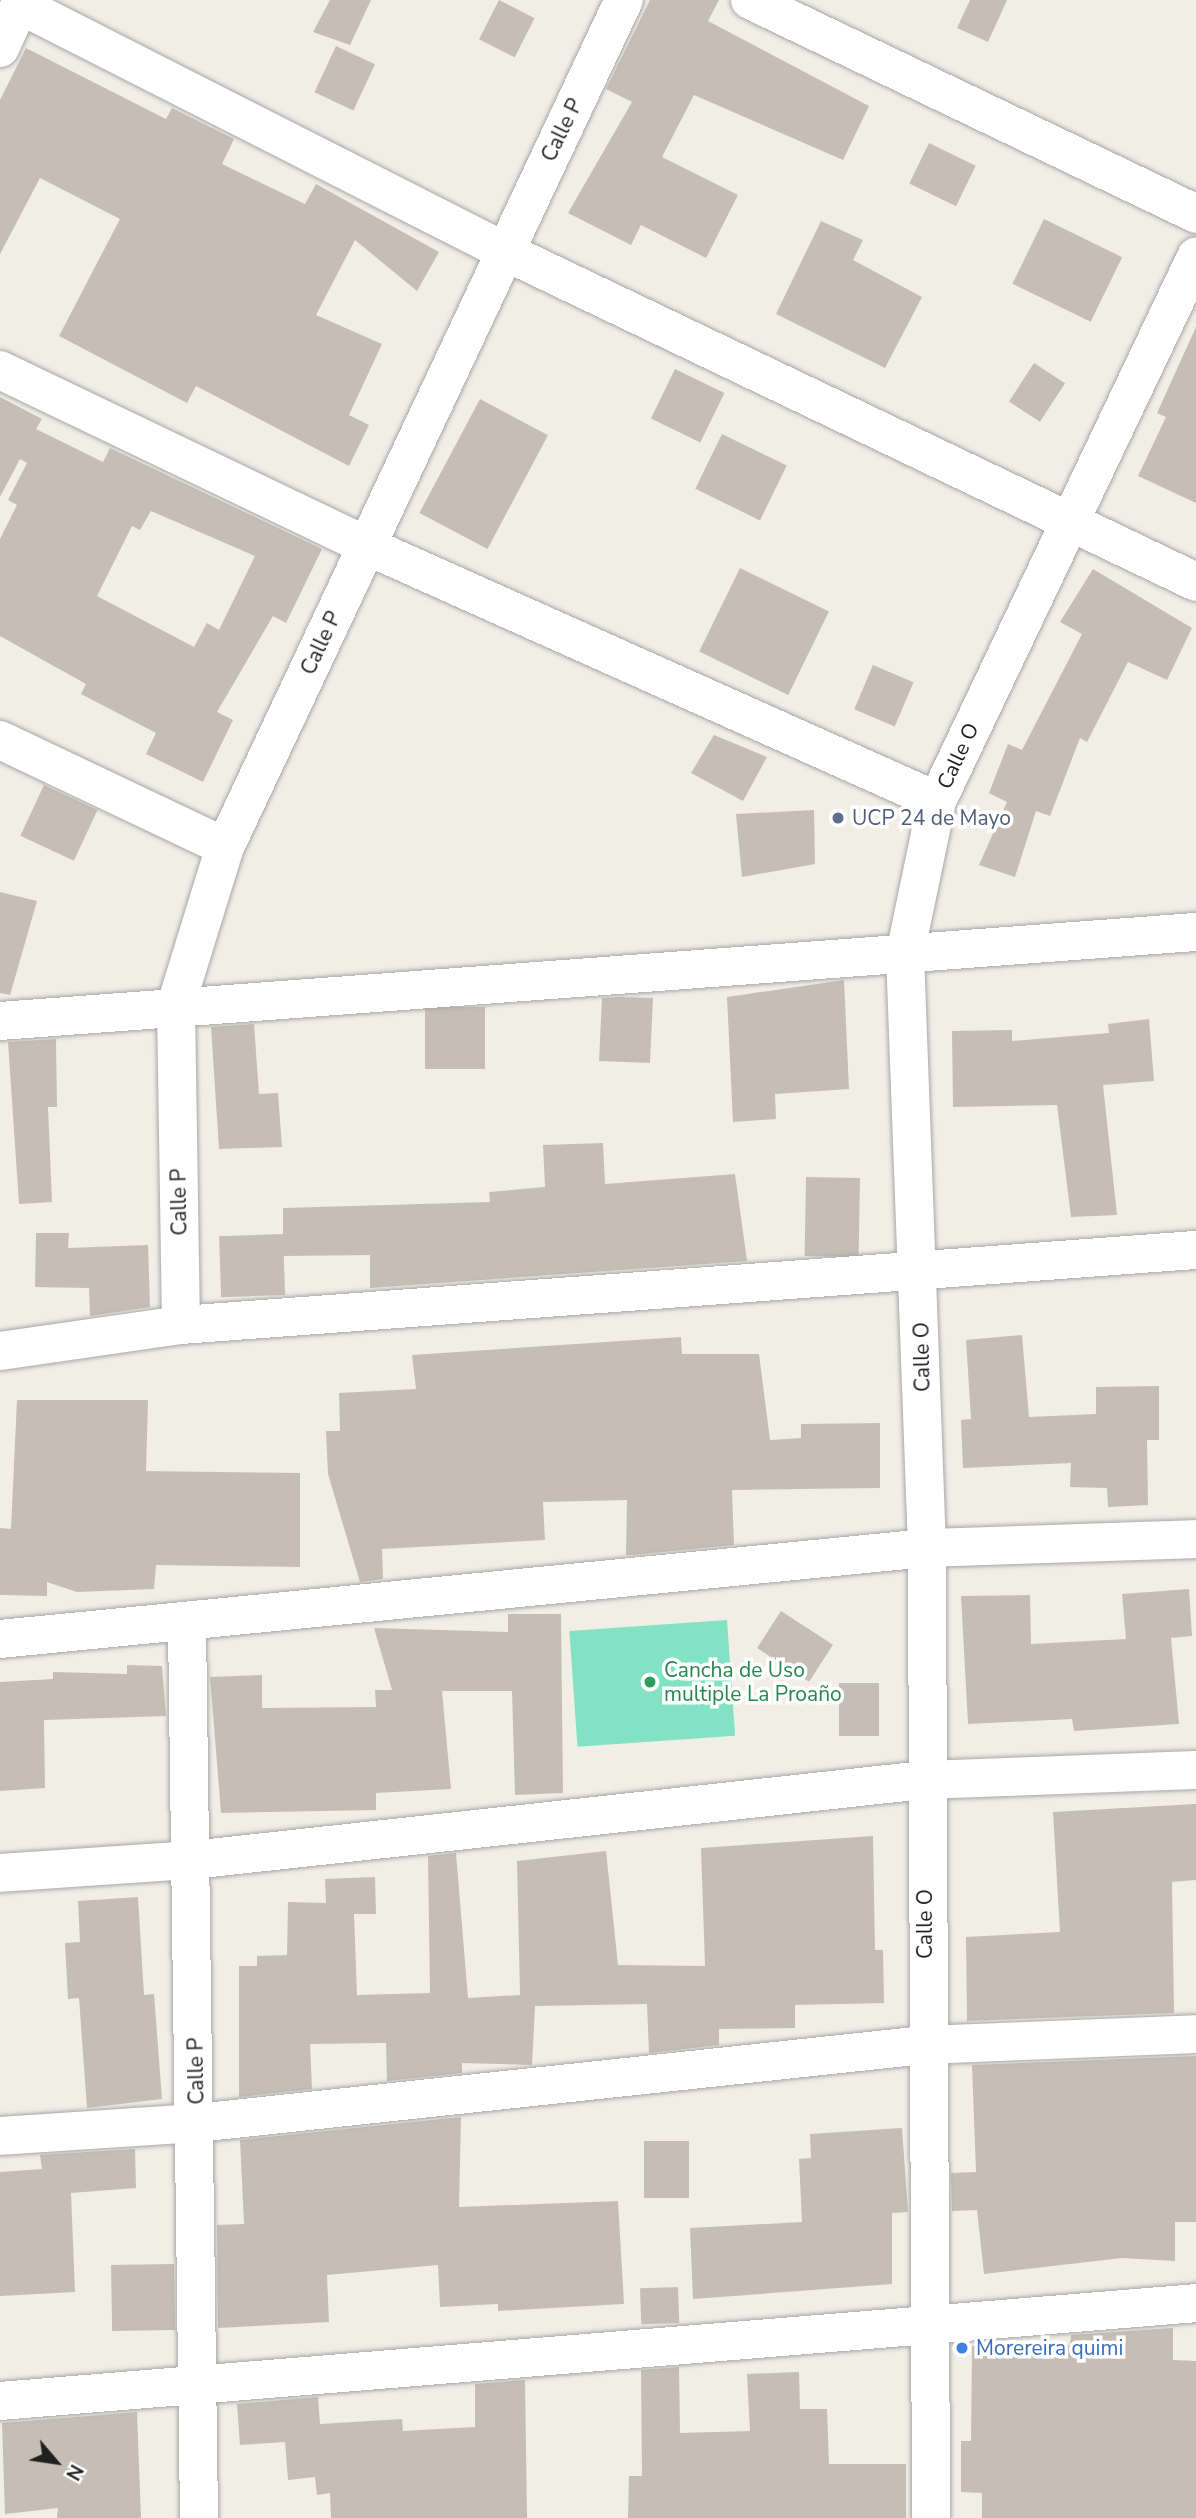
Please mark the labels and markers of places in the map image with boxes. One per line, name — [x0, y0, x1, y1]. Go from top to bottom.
place label: UCP 24 de Mayo — [852, 805, 1011, 831]
marker: UCP 24 de Mayo — [830, 810, 846, 826]
place label: Cancha de Uso multiple La Proaño — [664, 1657, 842, 1707]
marker: Cancha de Uso multiple La Proaño — [642, 1674, 658, 1690]
place label: Morereira quimi — [976, 2335, 1123, 2361]
marker: Morereira quimi — [954, 2340, 970, 2356]

